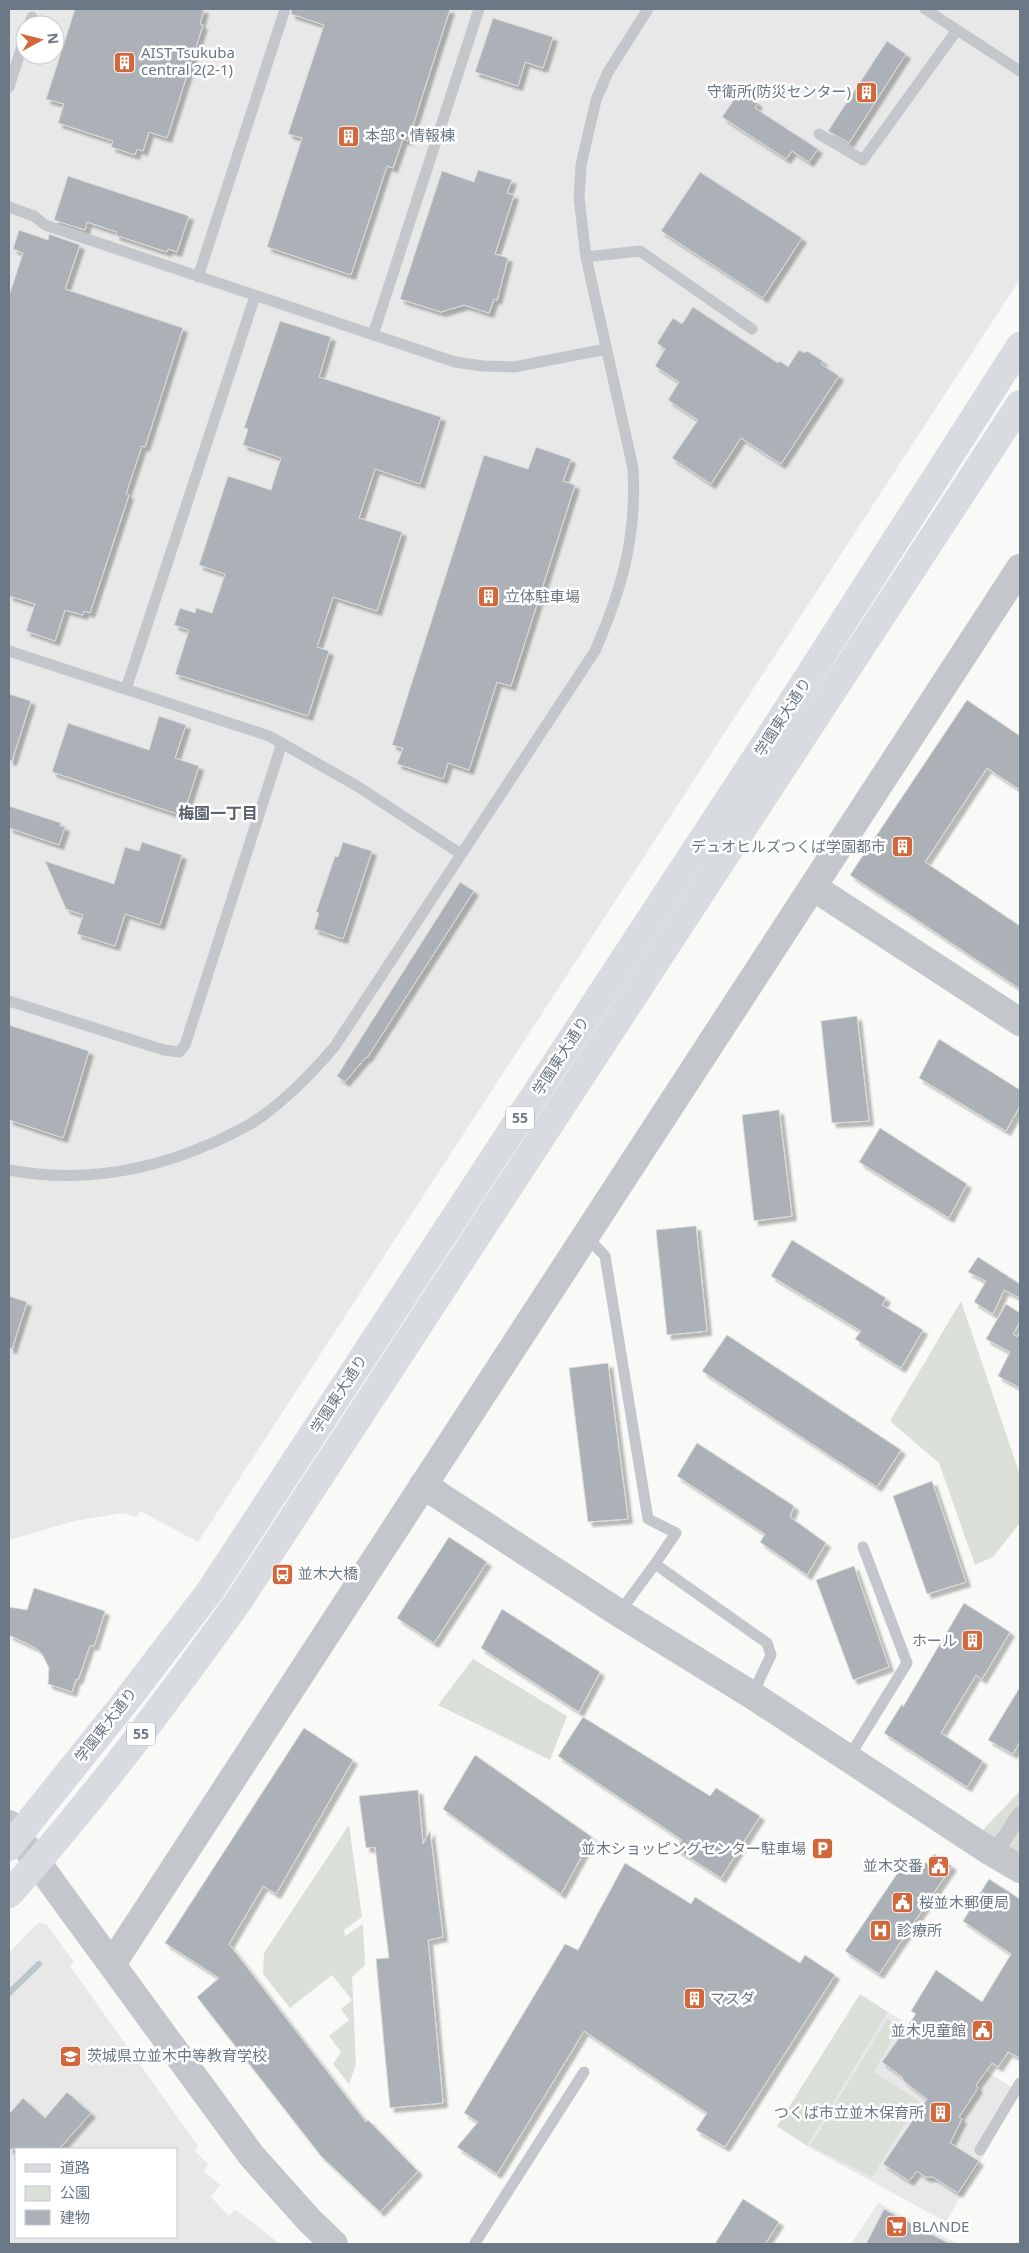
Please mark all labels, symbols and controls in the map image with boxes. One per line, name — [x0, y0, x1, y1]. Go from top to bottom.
north arrow — [15, 15, 65, 65]
text: N — [43, 32, 64, 45]
place label: AIST Tsukuba central 2(2-1) — [141, 42, 235, 79]
building icon: AIST Tsukuba central 2(2-1) — [113, 50, 137, 74]
building icon: 守衛所(防災センター) — [855, 80, 879, 104]
place label: 守衛所(防災センター) — [707, 81, 851, 101]
building icon: 本部・情報棟 — [337, 124, 361, 148]
place label: 本部・情報棟 — [365, 125, 455, 145]
building icon: 立体駐車場 — [477, 585, 501, 609]
place label: 立体駐車場 — [505, 586, 580, 606]
street label: 学園東大通り — [749, 673, 815, 760]
district label: 梅園一丁目 — [178, 802, 258, 824]
building icon: デュオヒルズつくば学園都市 — [890, 835, 914, 859]
place label: デュオヒルズつくば学園都市 — [691, 836, 886, 856]
street label: 学園東大通り — [527, 1012, 593, 1099]
road number: 55 — [506, 1106, 534, 1130]
street label: 学園東大通り — [305, 1350, 371, 1437]
bus stop icon: 並木大橋 — [270, 1562, 294, 1586]
place label: 並木大橋 — [298, 1563, 358, 1583]
building icon: ホール — [961, 1629, 985, 1653]
place label: ホール — [912, 1630, 957, 1650]
street label: 学園東大通り — [70, 1683, 141, 1766]
road number: 55 — [127, 1722, 155, 1746]
parking icon: 並木ショッピングセンター駐車場 — [810, 1837, 834, 1861]
place label: 並木ショッピングセンター駐車場 — [581, 1838, 806, 1858]
public building icon: 並木交番 — [927, 1854, 951, 1878]
place label: 並木交番 — [863, 1855, 923, 1875]
public building icon: 桜並木郵便局 — [891, 1891, 915, 1915]
place label: 桜並木郵便局 — [919, 1892, 1009, 1912]
hospital icon: 診療所 — [869, 1919, 893, 1943]
place label: 診療所 — [897, 1920, 942, 1940]
building icon: マスダ — [682, 1987, 706, 2011]
place label: マスダ — [710, 1988, 755, 2008]
public building icon: 並木児童館 — [970, 2019, 994, 2043]
place label: 並木児童館 — [891, 2020, 966, 2040]
school or university icon: 茨城県立並木中等教育学校 — [59, 2044, 83, 2068]
place label: 茨城県立並木中等教育学校 — [87, 2045, 267, 2065]
building icon: つくば市立並木保育所 — [928, 2101, 952, 2125]
place label: つくば市立並木保育所 — [774, 2102, 924, 2122]
legend — [15, 2148, 178, 2238]
text: 道路 — [60, 2157, 90, 2177]
text: 公園 — [60, 2182, 90, 2202]
text: 建物 — [60, 2207, 90, 2227]
supermarket icon: BLΛNDE — [884, 2215, 908, 2239]
place label: BLΛNDE — [912, 2216, 969, 2236]

